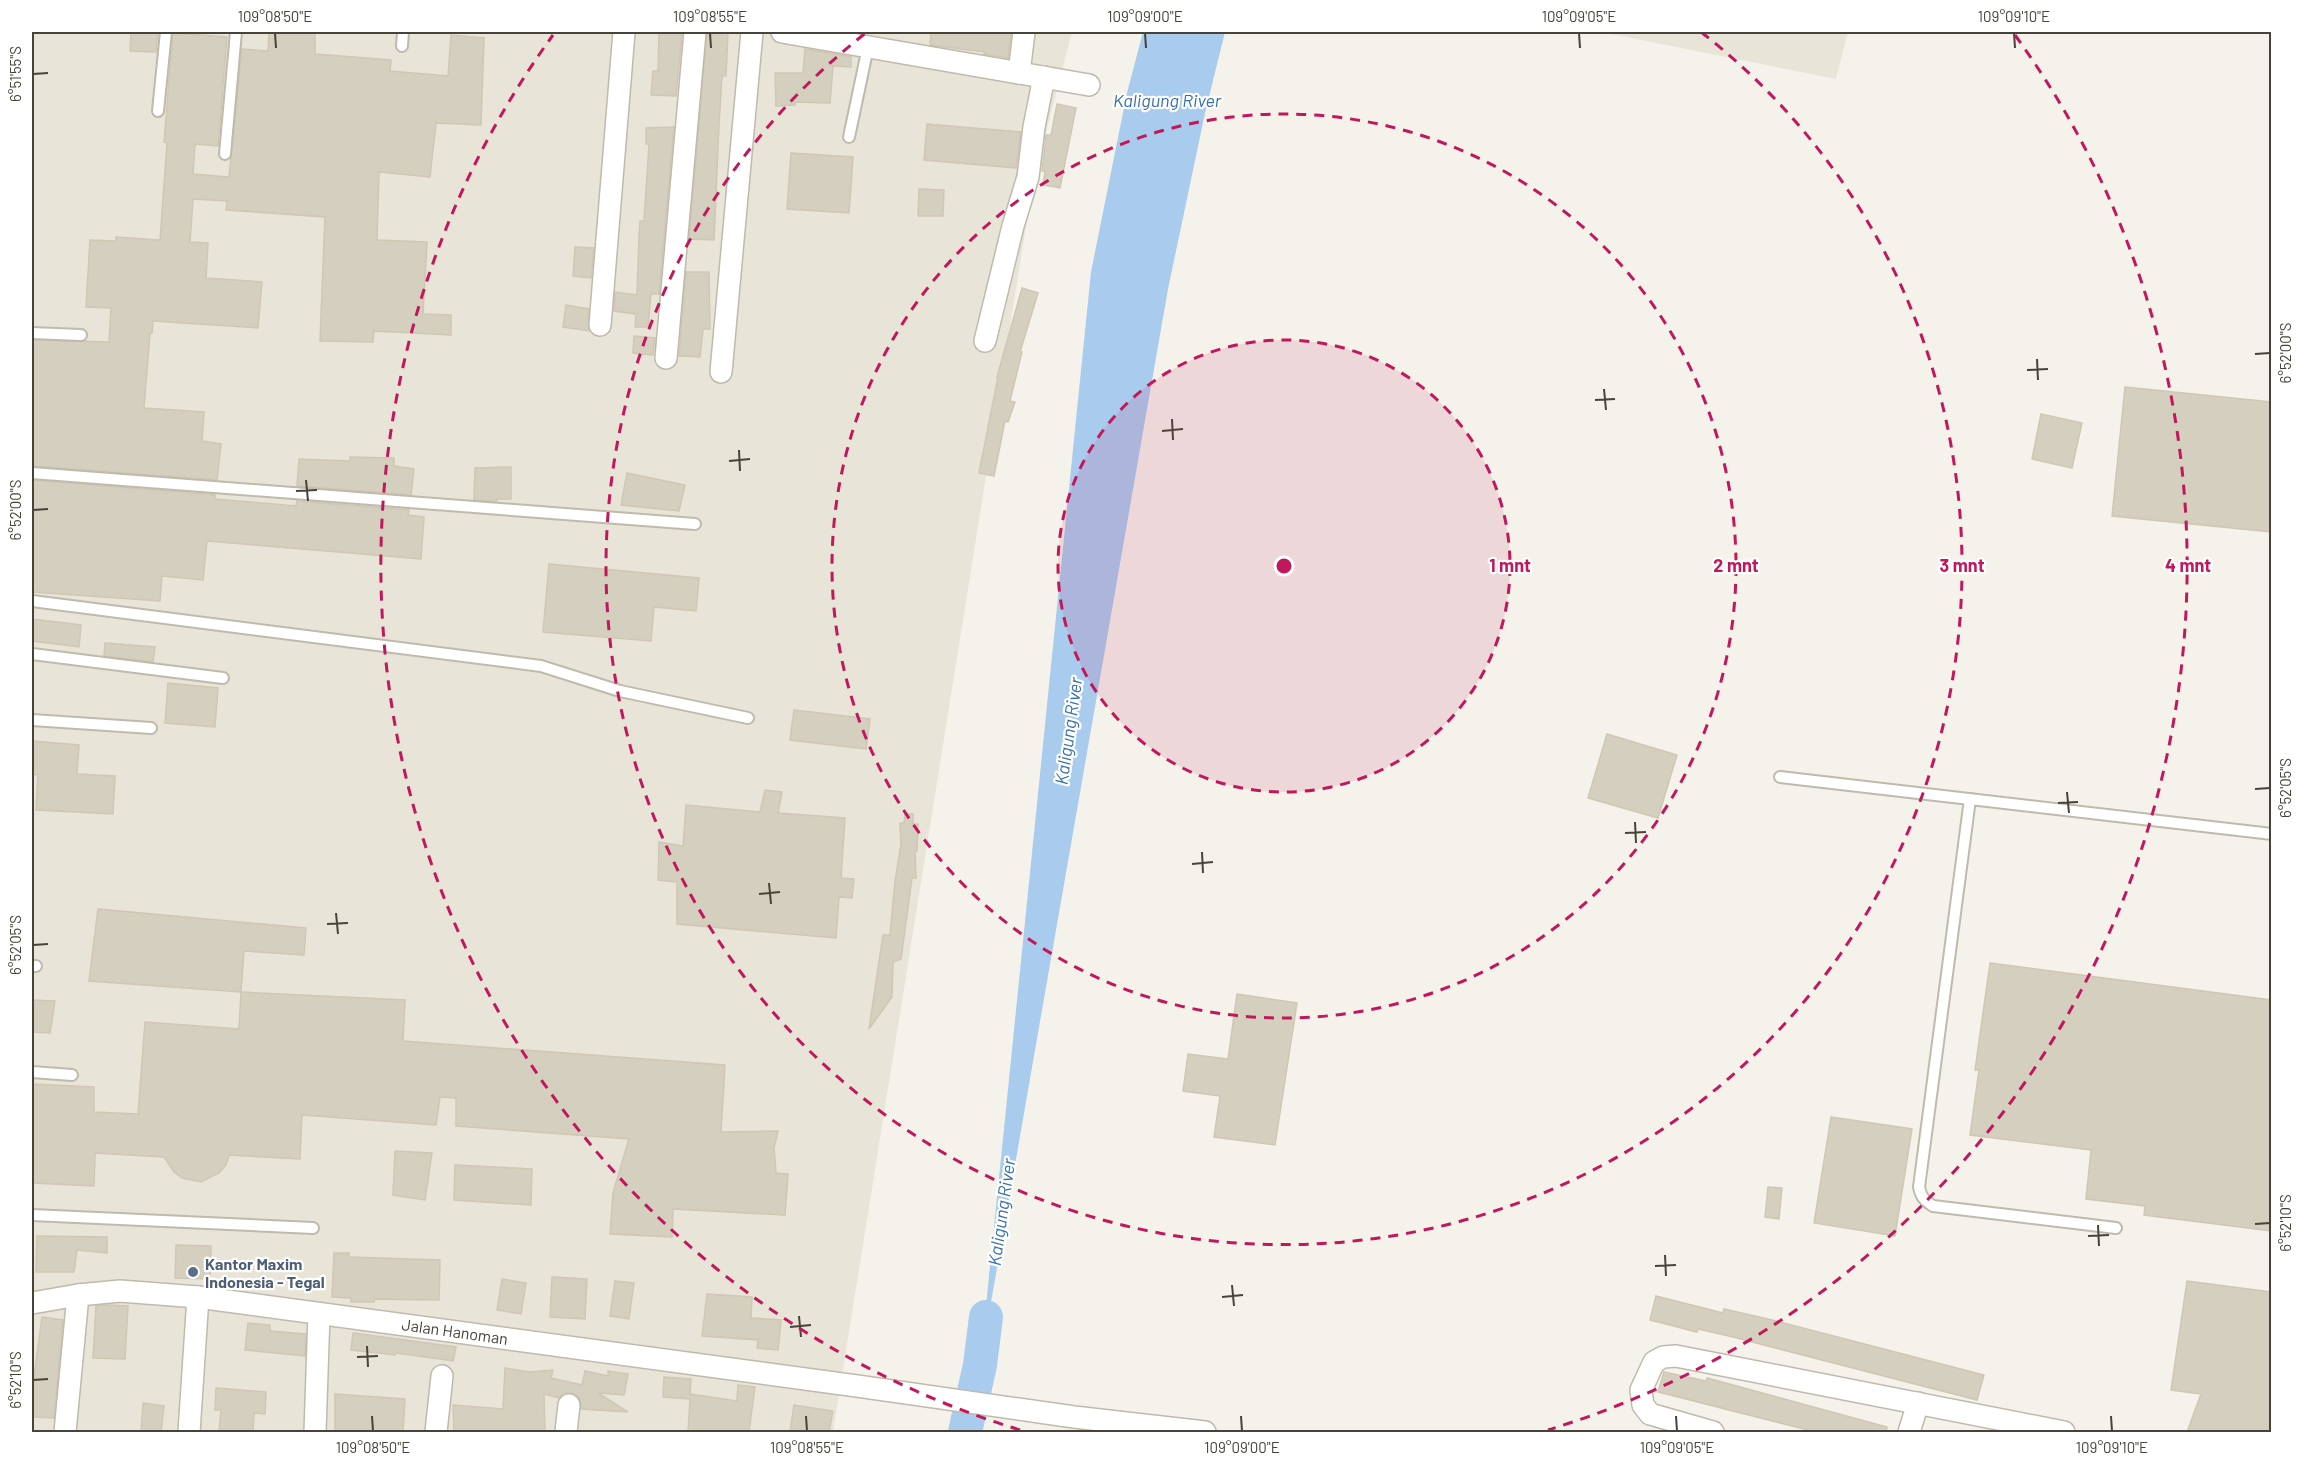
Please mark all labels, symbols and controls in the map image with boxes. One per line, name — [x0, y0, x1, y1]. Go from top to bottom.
text: 109°08'50"E — [238, 7, 312, 25]
text: 109°08'55"E — [673, 7, 747, 25]
text: 109°09'00"E — [1107, 7, 1183, 25]
text: 109°09'05"E — [1542, 7, 1616, 25]
text: 109°09'10"E — [1978, 7, 2050, 25]
text: 6°51'55"S — [6, 46, 24, 102]
water label: Kaligung River — [1113, 89, 1222, 111]
text: 6°52'00"S — [2276, 323, 2294, 383]
text: 6°52'00"S — [6, 480, 24, 540]
text: 1 mnt — [1489, 554, 1531, 576]
text: 2 mnt — [1713, 554, 1759, 576]
text: 3 mnt — [1939, 554, 1985, 576]
text: 4 mnt — [2165, 554, 2211, 576]
centre of rings — [1274, 556, 1294, 576]
water label: Kaligung River — [1050, 675, 1087, 786]
text: 6°52'05"S — [2276, 758, 2294, 818]
text: 6°52'05"S — [6, 915, 24, 975]
water label: Kaligung River — [983, 1156, 1020, 1267]
text: 6°52'10"S — [2276, 1194, 2294, 1252]
place label: Kantor Maxim Indonesia - Tegal — [205, 1254, 325, 1291]
marker: Kantor Maxim Indonesia - Tegal — [186, 1265, 200, 1279]
street label: Jalan Hanoman — [401, 1314, 509, 1348]
text: 6°52'10"S — [6, 1351, 24, 1409]
text: 109°08'50"E — [336, 1438, 410, 1456]
text: 109°08'55"E — [770, 1438, 844, 1456]
text: 109°09'00"E — [1204, 1438, 1280, 1456]
text: 109°09'05"E — [1640, 1438, 1714, 1456]
text: 109°09'10"E — [2076, 1438, 2148, 1456]

